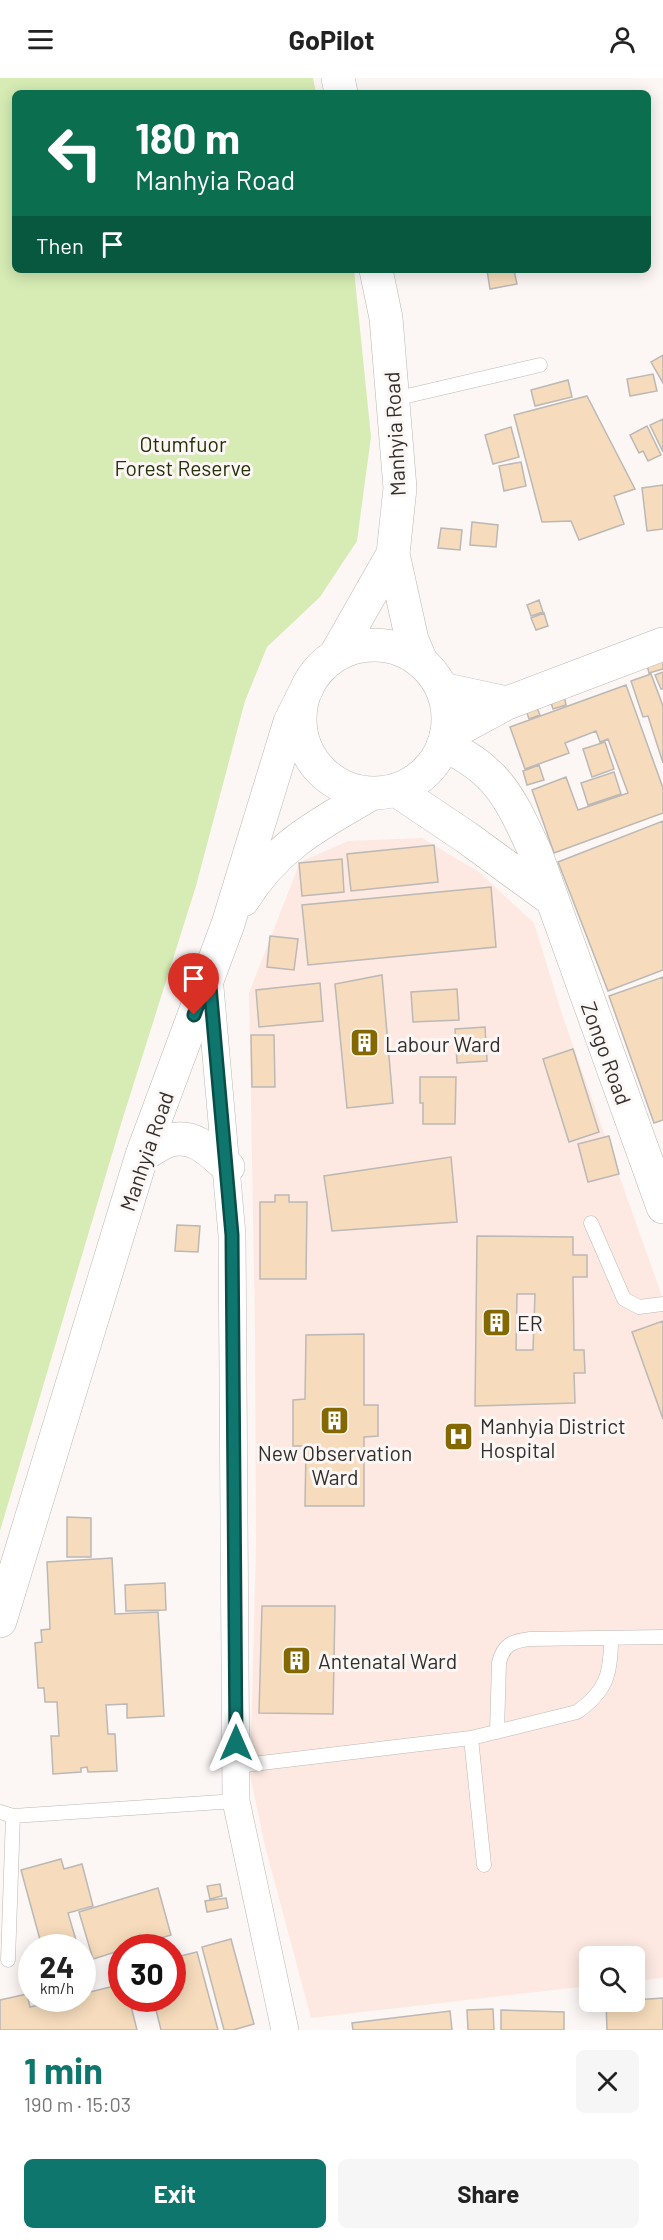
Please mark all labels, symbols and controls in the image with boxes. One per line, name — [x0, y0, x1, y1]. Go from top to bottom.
icon: menu — [24, 23, 57, 56]
text: GoPilot — [288, 23, 375, 55]
icon: person — [606, 23, 639, 56]
text: 180 m — [135, 112, 240, 162]
icon: left — [36, 114, 114, 192]
text: Manhyia Road — [135, 163, 295, 195]
icon: arrive — [96, 228, 129, 261]
text: Then — [36, 232, 84, 258]
street label: Manhyia Road — [378, 371, 410, 497]
park label: Otumfuor Forest Reserve — [114, 431, 252, 480]
pin — [168, 953, 219, 1015]
icon: arrive — [177, 962, 210, 995]
street label: Zongo Road — [577, 998, 637, 1108]
building icon: Labour Ward — [348, 1027, 380, 1059]
place label: Labour Ward — [385, 1031, 501, 1056]
street label: Manhyia Road — [114, 1088, 178, 1214]
building icon: ER — [480, 1306, 512, 1338]
place label: ER — [517, 1310, 543, 1335]
building icon: New Observation Ward — [319, 1405, 351, 1437]
place label: Manhyia District Hospital — [480, 1413, 626, 1462]
hospital icon: Manhyia District Hospital — [443, 1421, 475, 1453]
place label: New Observation Ward — [258, 1440, 412, 1489]
building icon: Antenatal Ward — [281, 1644, 313, 1676]
place label: Antenatal Ward — [318, 1648, 457, 1673]
position arrow — [204, 1711, 268, 1775]
speed limit sign: 30 — [108, 1934, 186, 2012]
map controls — [579, 1946, 645, 2012]
button: search — [579, 1946, 645, 2012]
text: 24 — [40, 1948, 74, 1984]
text: km/h — [40, 1979, 74, 1997]
text: 1 min — [24, 2048, 103, 2091]
button: close — [576, 2050, 639, 2113]
text: 190 m · 15:03 — [24, 2092, 131, 2116]
button: Exit — [24, 2159, 326, 2228]
button: Share — [338, 2159, 639, 2228]

